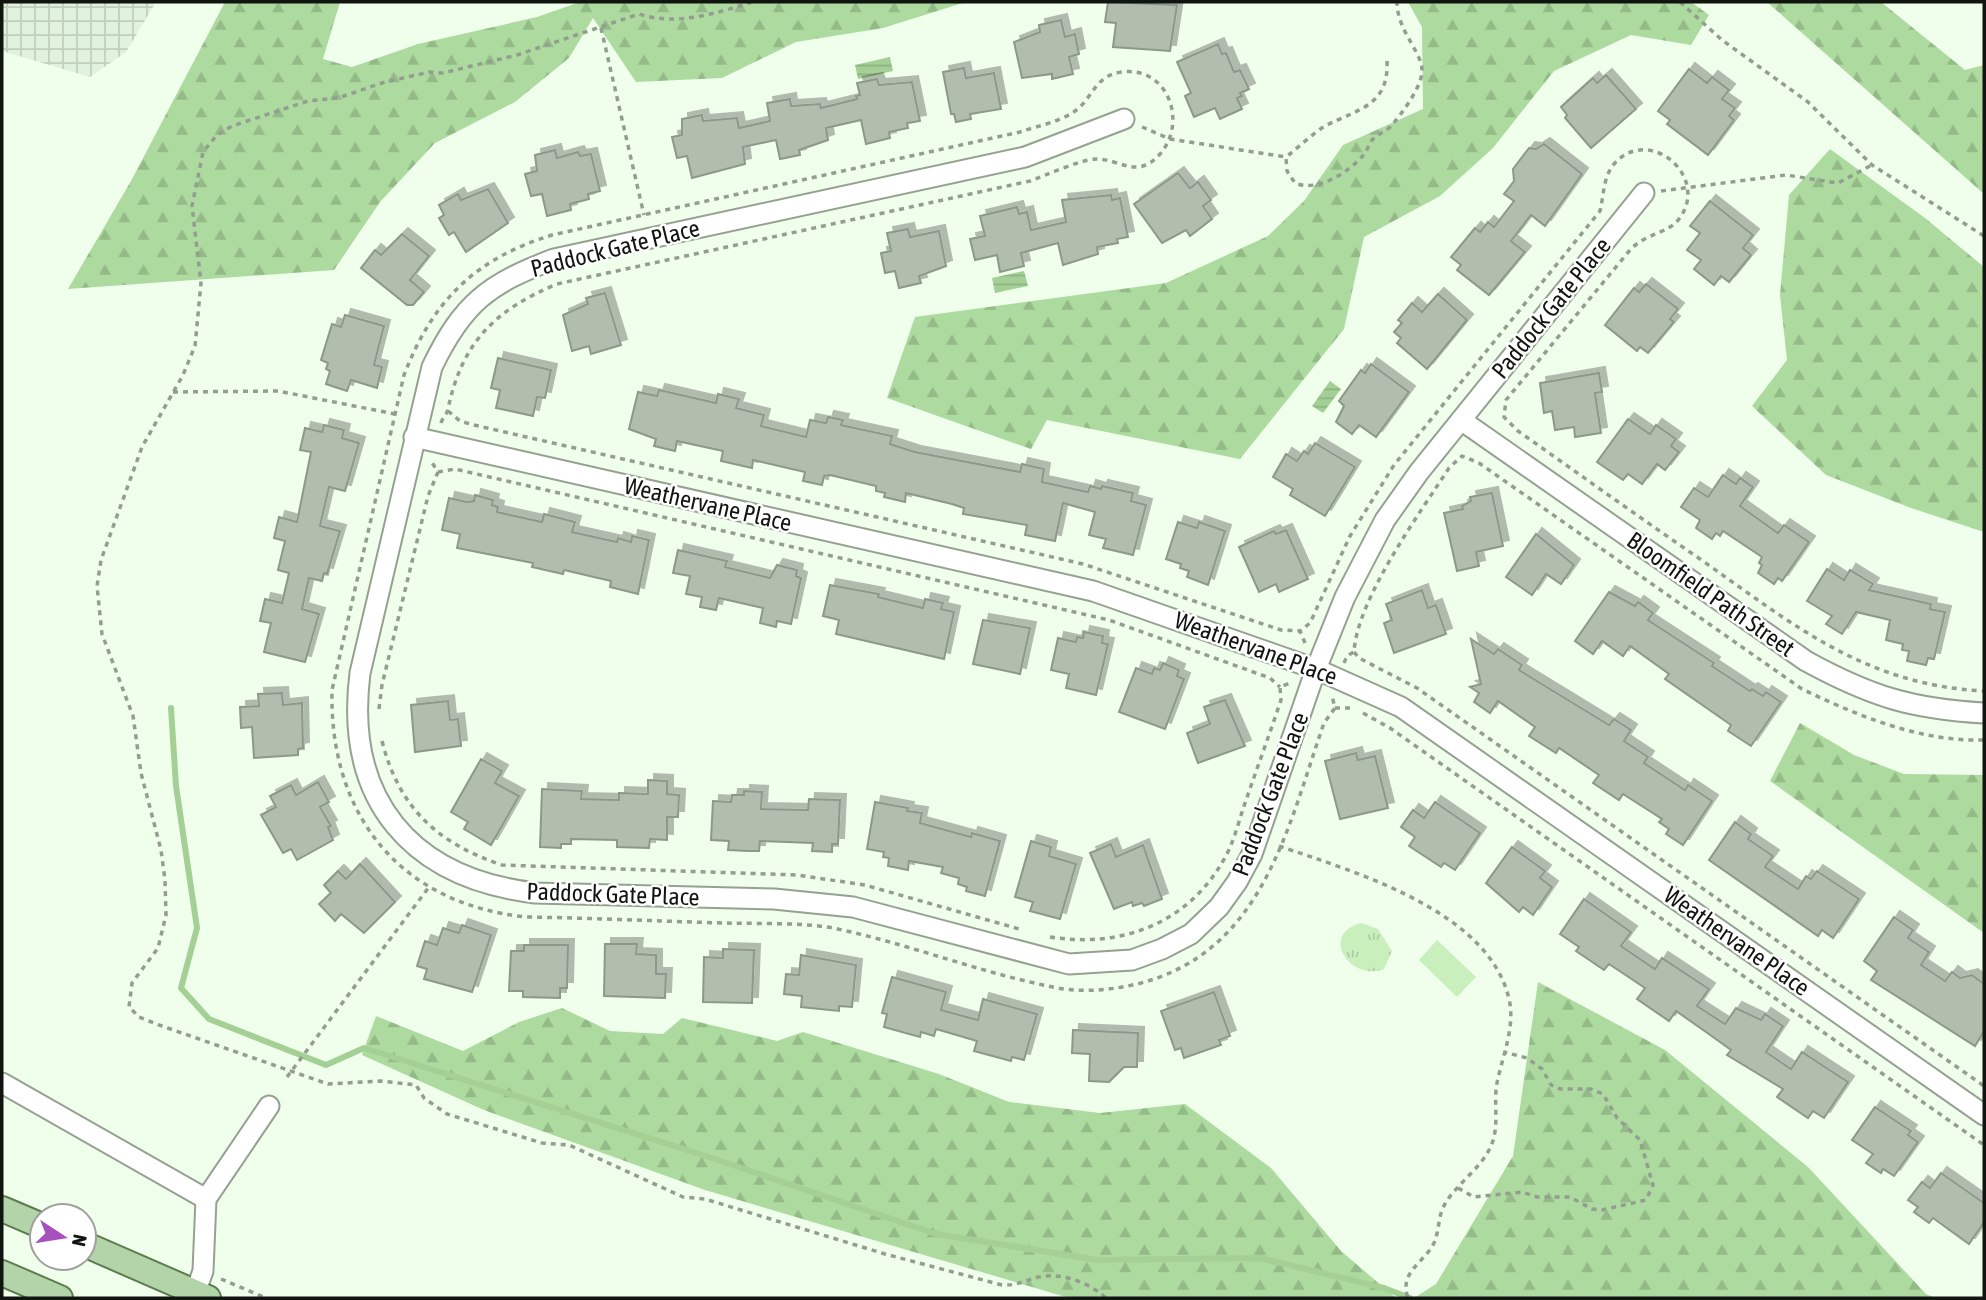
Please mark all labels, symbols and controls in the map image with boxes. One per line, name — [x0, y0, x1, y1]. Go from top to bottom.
street label: Paddock Gate Place — [528, 214, 702, 282]
street label: Paddock Gate Place — [1486, 232, 1616, 384]
street label: Weathervane Place — [622, 472, 794, 536]
street label: Bloomfield Path Street — [1622, 526, 1800, 662]
street label: Weathervane Place — [1171, 606, 1341, 690]
street label: Paddock Gate Place — [1226, 708, 1314, 880]
street label: Paddock Gate Place — [526, 877, 700, 911]
street label: Weathervane Place — [1659, 881, 1815, 1001]
north arrow — [28, 1202, 98, 1272]
text: N — [68, 1233, 92, 1248]

